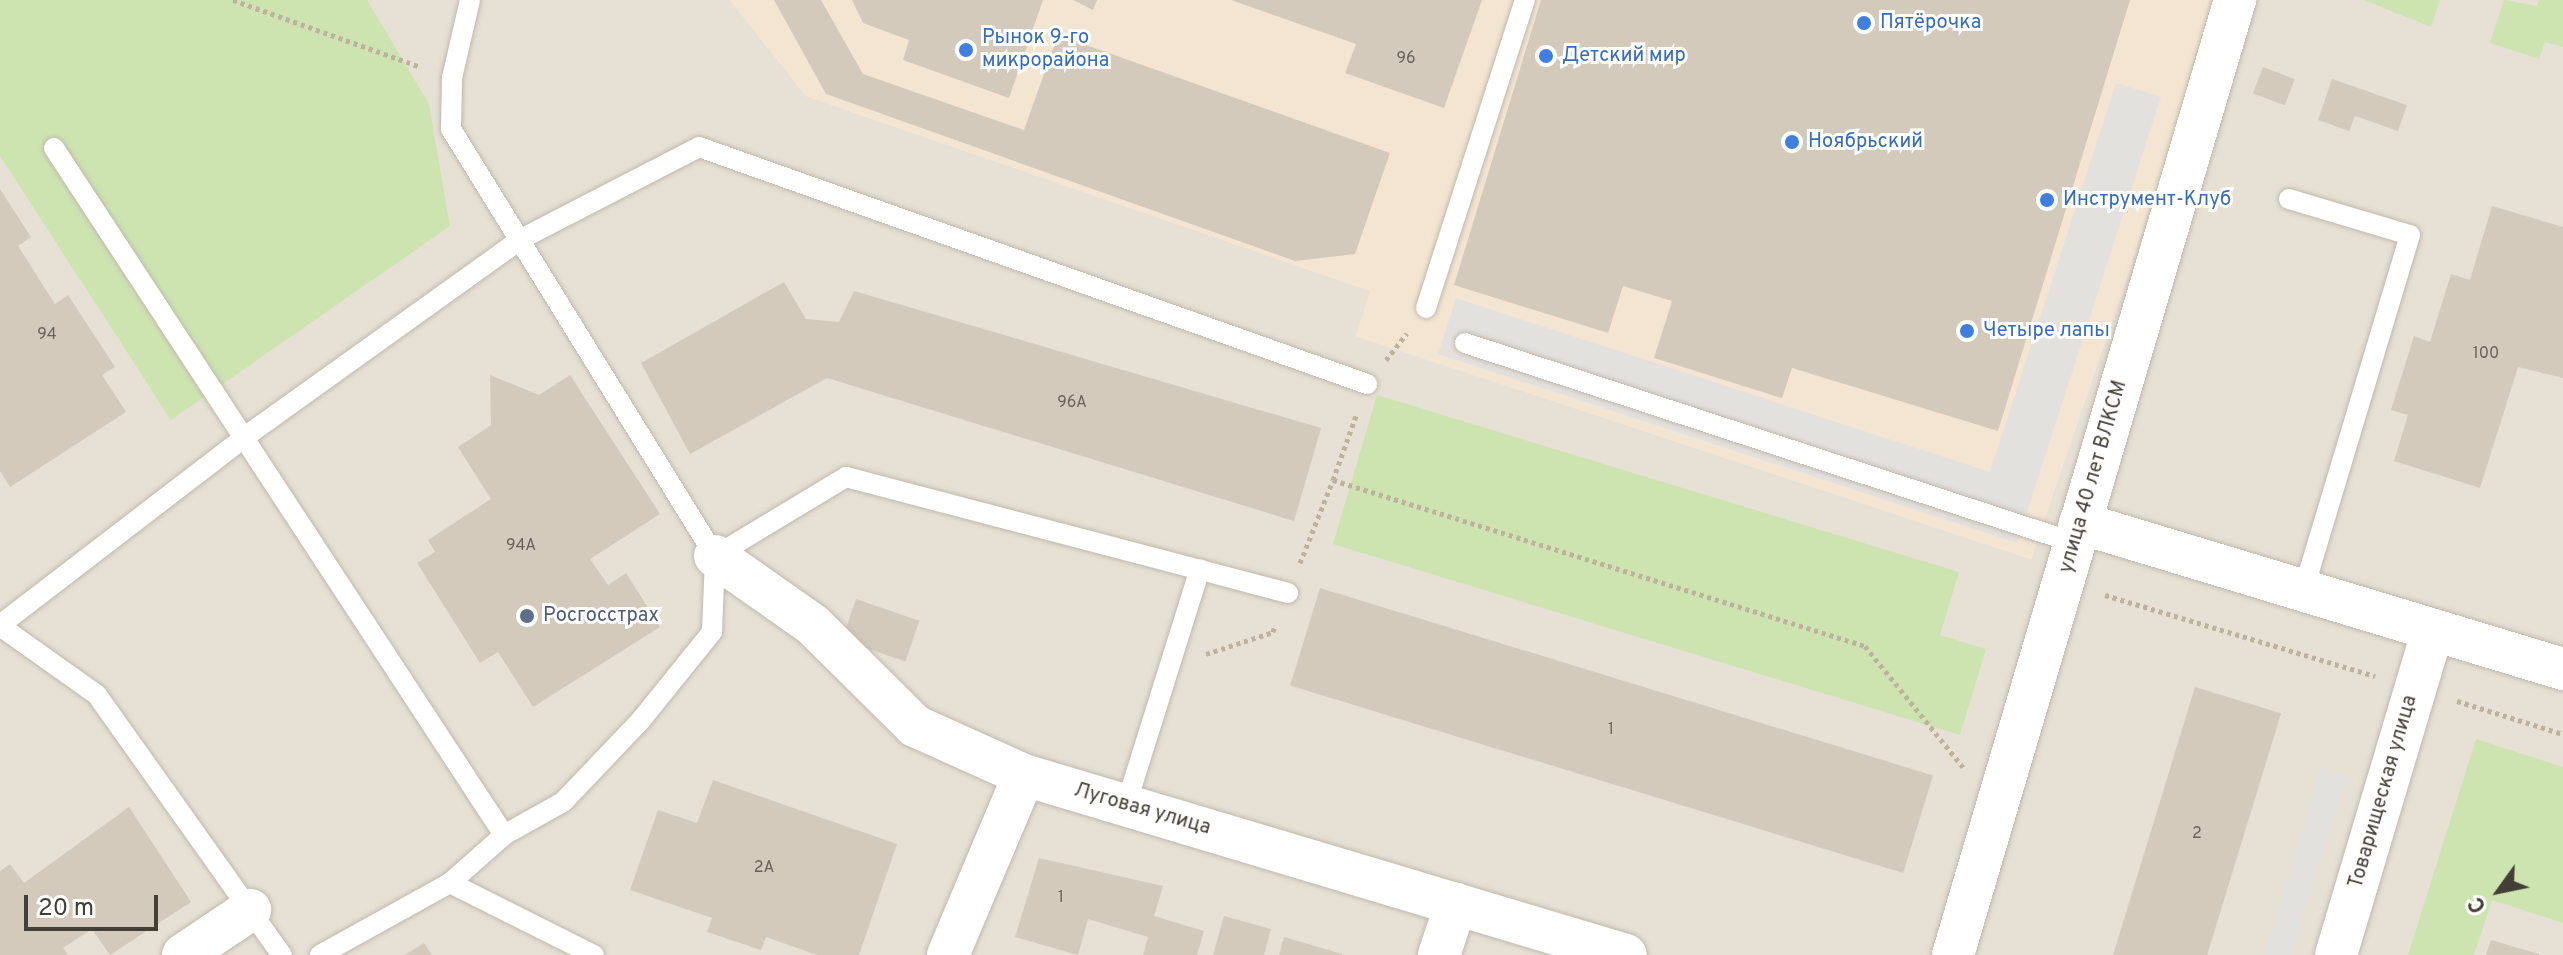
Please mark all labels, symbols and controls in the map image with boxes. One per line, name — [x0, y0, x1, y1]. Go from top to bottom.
place label: Пятёрочка — [1880, 11, 1981, 35]
marker: Пятёрочка — [1855, 14, 1873, 32]
place label: Рынок 9-го микрорайона — [982, 26, 1109, 73]
marker: Рынок 9-го микрорайона — [957, 41, 975, 59]
place label: Детский мир — [1562, 44, 1686, 68]
marker: Детский мир — [1537, 47, 1555, 65]
house number: 96 — [1396, 49, 1416, 69]
place label: Ноябрьский — [1808, 130, 1923, 154]
marker: Ноябрьский — [1783, 133, 1801, 151]
place label: Инструмент-Клуб — [2063, 188, 2231, 212]
marker: Инструмент-Клуб — [2038, 191, 2056, 209]
place label: Четыре лапы — [1983, 319, 2110, 343]
marker: Четыре лапы — [1958, 322, 1976, 340]
house number: 94 — [37, 325, 57, 345]
house number: 100 — [2473, 344, 2499, 364]
street label: улица 40 лет ВЛКСМ — [2055, 378, 2133, 576]
house number: 96А — [1057, 393, 1087, 413]
house number: 94А — [506, 536, 536, 556]
place label: Росгосстрах — [543, 604, 659, 628]
marker: Росгосстрах — [518, 607, 536, 625]
street label: Товарищеская улица — [2345, 693, 2423, 891]
house number: 1 — [1608, 720, 1614, 740]
street label: Луговая улица — [1071, 779, 1213, 841]
house number: 2 — [2192, 824, 2202, 844]
north arrow — [2459, 851, 2539, 931]
house number: 2А — [754, 858, 774, 878]
scale bar — [28, 879, 162, 929]
house number: 1 — [1058, 888, 1064, 908]
text: С — [2463, 891, 2494, 918]
text: 20 m — [38, 894, 94, 924]

